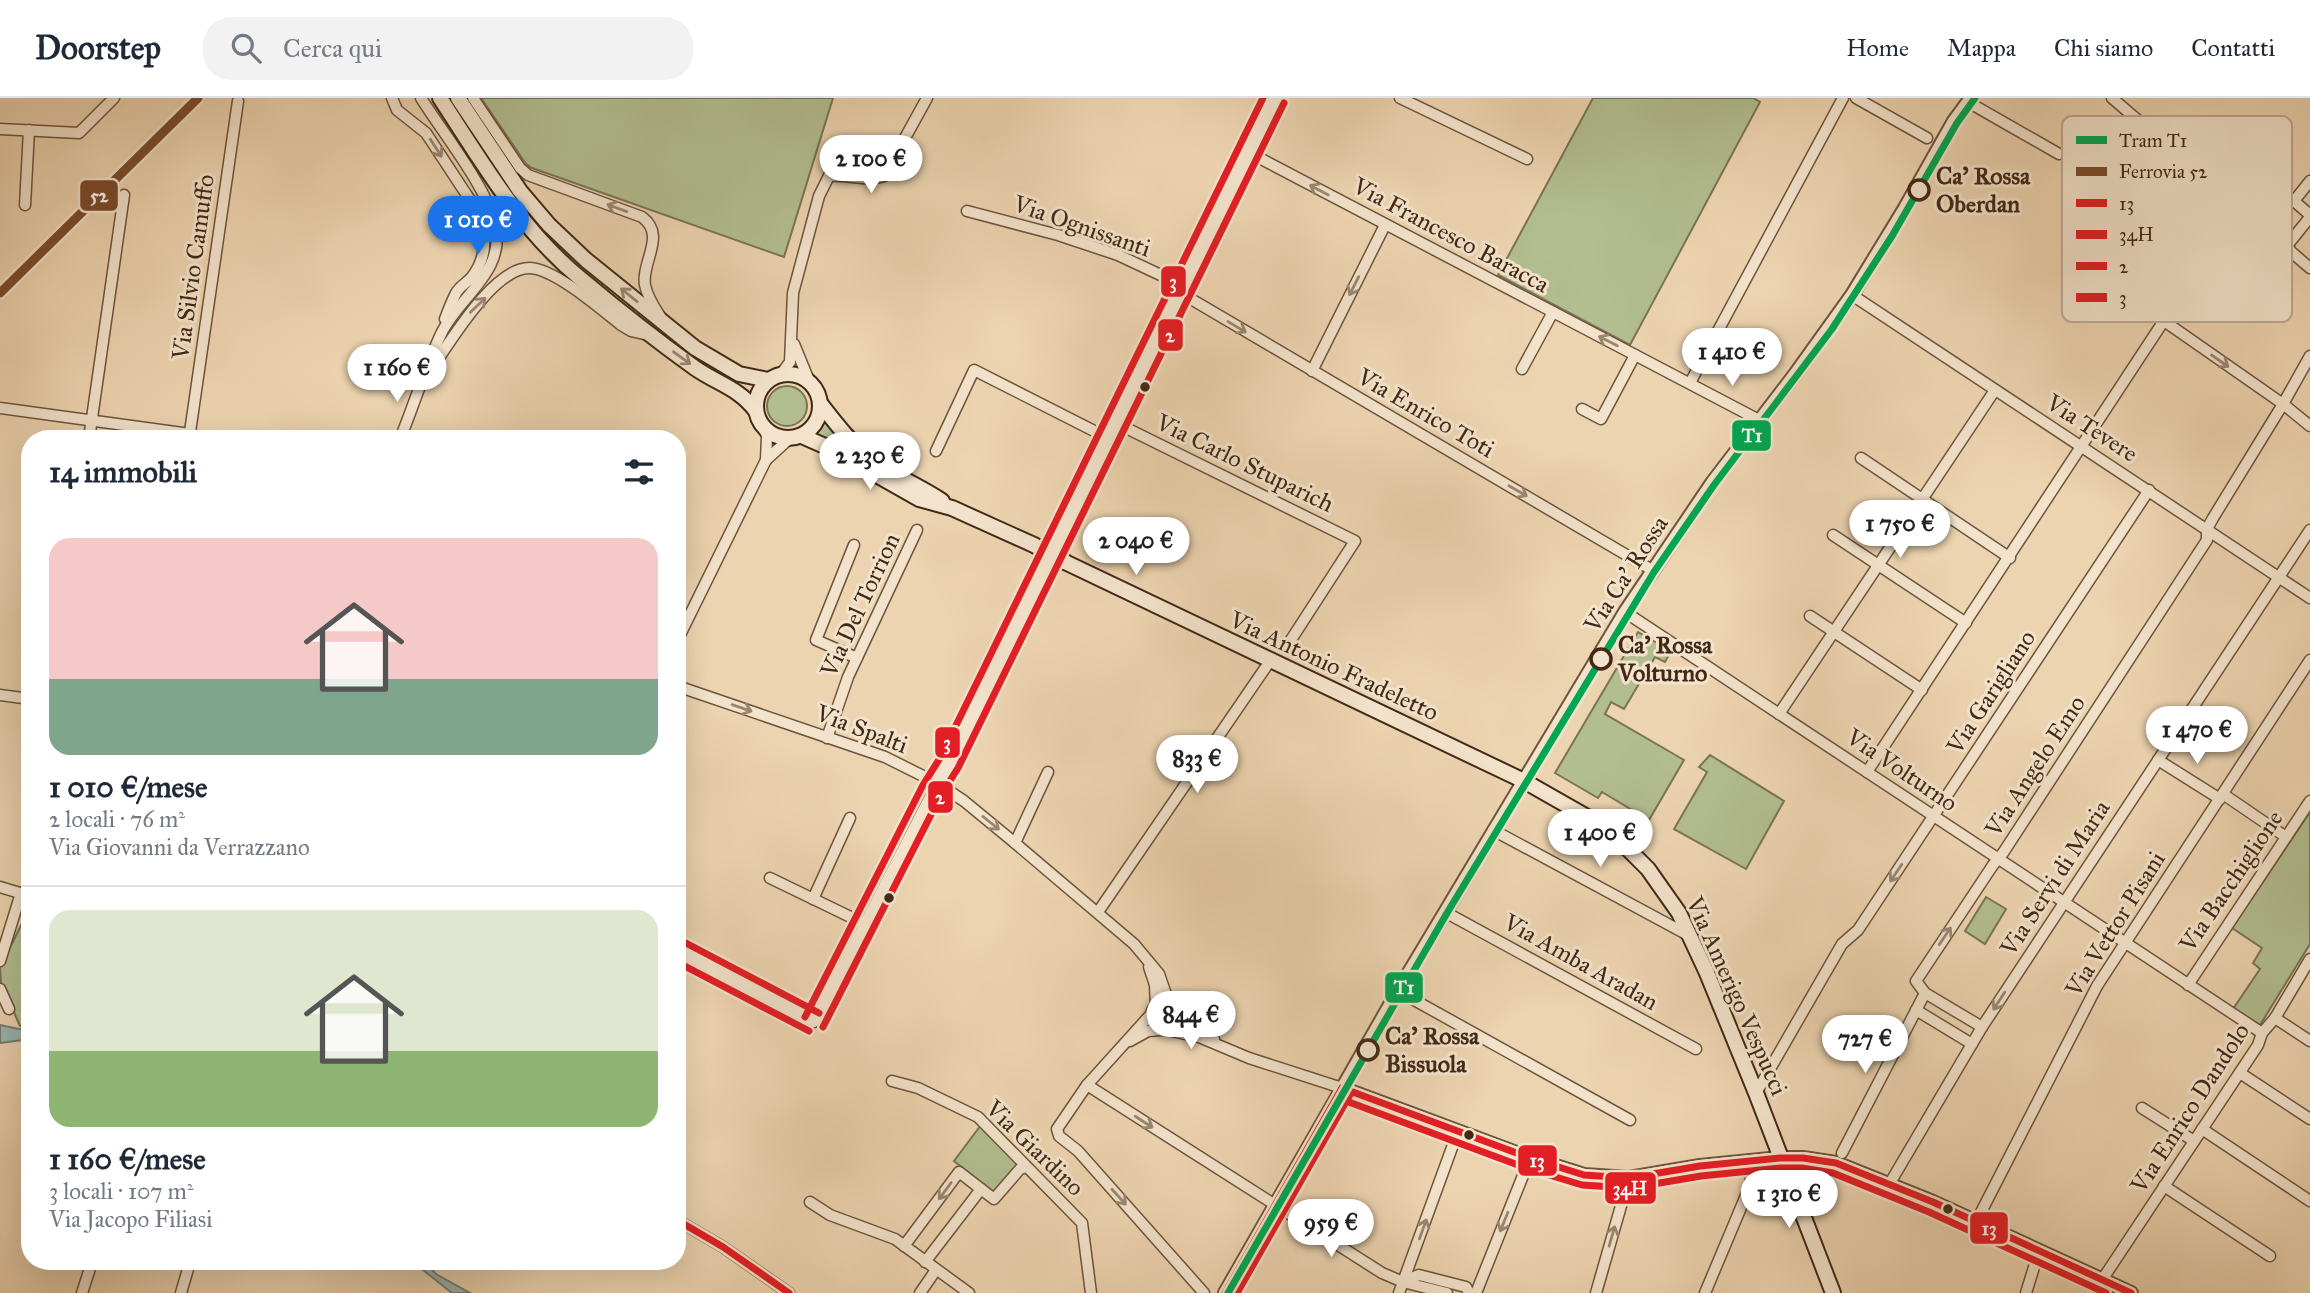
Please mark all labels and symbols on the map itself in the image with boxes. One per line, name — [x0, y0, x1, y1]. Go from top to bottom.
legend — [2062, 116, 2292, 322]
text: Tram T1 — [2119, 129, 2187, 152]
pin: 2 100 € — [806, 136, 936, 195]
one-way arrow — [429, 137, 443, 157]
text: Ferrovia 52 — [2119, 160, 2208, 183]
place label: Ca' Rossa Oberdan — [1936, 161, 2031, 219]
street label: Via Francesco Baracca — [1347, 170, 1555, 300]
street label: Via Silvio Camuffo — [165, 172, 221, 362]
line badge: 52 — [79, 179, 119, 212]
marker: Ca' Rossa Oberdan — [1908, 179, 1930, 201]
one-way arrow — [1309, 183, 1330, 196]
text: 52 — [90, 184, 109, 207]
street label: Via Ognissanti — [1008, 188, 1155, 264]
text: 13 — [2119, 192, 2134, 215]
pin: 1 010 € — [413, 197, 543, 256]
one-way arrow — [607, 201, 629, 213]
text: 34H — [2119, 223, 2154, 246]
text: 2 — [2119, 255, 2129, 278]
line badge: 3 — [1160, 265, 1187, 298]
text: 3 — [1169, 270, 1177, 294]
one-way arrow — [1347, 275, 1361, 296]
text: 3 — [2119, 286, 2127, 309]
one-way arrow — [620, 287, 638, 303]
one-way arrow — [469, 296, 486, 313]
line badge: 2 — [1157, 318, 1184, 352]
one-way arrow — [1227, 320, 1247, 334]
text: 2 — [1165, 324, 1175, 347]
pin: 1 410 € — [1667, 328, 1797, 388]
one-way arrow — [1598, 333, 1619, 347]
pin: 1 160 € — [332, 344, 462, 404]
one-way arrow — [672, 351, 691, 365]
one-way arrow — [2210, 354, 2229, 368]
street label: Via Enrico Toti — [1351, 361, 1500, 465]
unlabelled marker — [1138, 380, 1152, 394]
street label: Via Tevere — [2040, 387, 2143, 469]
street label: Via Carlo Stuparich — [1150, 407, 1339, 519]
line badge: T1 — [1731, 419, 1772, 452]
text: T1 — [1741, 424, 1763, 447]
pin: 2 230 € — [805, 432, 935, 492]
one-way arrow — [1508, 485, 1528, 499]
pin: 1 750 € — [1835, 500, 1965, 560]
street label: Via Ca' Rossa — [1577, 509, 1675, 639]
pin: 2 040 € — [1071, 518, 1201, 577]
street label: Via Del Torrion — [813, 528, 906, 683]
street label: Via Antonio Fradeletto — [1224, 604, 1443, 728]
street label: Via Garigliano — [1939, 624, 2042, 760]
place label: Ca' Rossa Volturno — [1617, 630, 1713, 688]
marker: Ca' Rossa Volturno — [1590, 648, 1612, 670]
street label: Via Angelo Emo — [1978, 690, 2092, 843]
street label: Via Spalti — [811, 697, 913, 760]
one-way arrow — [730, 703, 752, 715]
pin: 1 470 € — [2132, 706, 2262, 766]
street label: Via Volturno — [1840, 721, 1963, 818]
line badge: 3 — [934, 726, 961, 759]
text: 3 — [943, 731, 951, 755]
pin: 833 € — [1148, 736, 1246, 795]
line badge: 2 — [927, 780, 954, 814]
text: 2 — [935, 786, 945, 809]
street label: Via Servi di Maria — [1993, 794, 2117, 962]
street label: Via Bacchiglione — [2172, 805, 2289, 958]
pin: 1 400 € — [1535, 810, 1665, 869]
one-way arrow — [982, 816, 1000, 831]
street label: Via Vettor Pisani — [2058, 845, 2172, 1003]
one-way arrow — [1889, 863, 1903, 883]
unlabelled marker — [882, 891, 896, 905]
street label: Via Amerigo Vespucci — [1679, 891, 1794, 1100]
street label: Via Amba Aradan — [1498, 907, 1664, 1017]
one-way arrow — [1939, 927, 1953, 947]
line badge: T1 — [1384, 971, 1424, 1004]
text: T1 — [1393, 976, 1415, 999]
one-way arrow — [1992, 991, 2006, 1010]
pin: 844 € — [1142, 992, 1240, 1051]
pin: 727 € — [1816, 1016, 1914, 1075]
street label: Via Enrico Dandolo — [2123, 1017, 2256, 1200]
place label: Ca' Rossa Bissuola — [1385, 1021, 1480, 1079]
marker: Ca' Rossa Bissuola — [1357, 1039, 1379, 1061]
street label: Via Giardino — [979, 1093, 1091, 1202]
one-way arrow — [1134, 1115, 1154, 1129]
unlabelled marker — [1462, 1128, 1476, 1142]
line badge: 13 — [1517, 1144, 1558, 1177]
text: 13 — [1529, 1149, 1545, 1173]
pin: 1 310 € — [1724, 1170, 1854, 1230]
line badge: 34H — [1604, 1171, 1657, 1205]
text: 34H — [1613, 1177, 1648, 1201]
one-way arrow — [938, 1181, 952, 1200]
one-way arrow — [1110, 1188, 1127, 1205]
pin: 959 € — [1282, 1200, 1380, 1259]
unlabelled marker — [1941, 1202, 1955, 1216]
one-way arrow — [1497, 1210, 1510, 1232]
line badge: 13 — [1969, 1211, 2009, 1245]
text: 13 — [1981, 1217, 1997, 1241]
one-way arrow — [1418, 1218, 1430, 1240]
one-way arrow — [1607, 1225, 1620, 1247]

